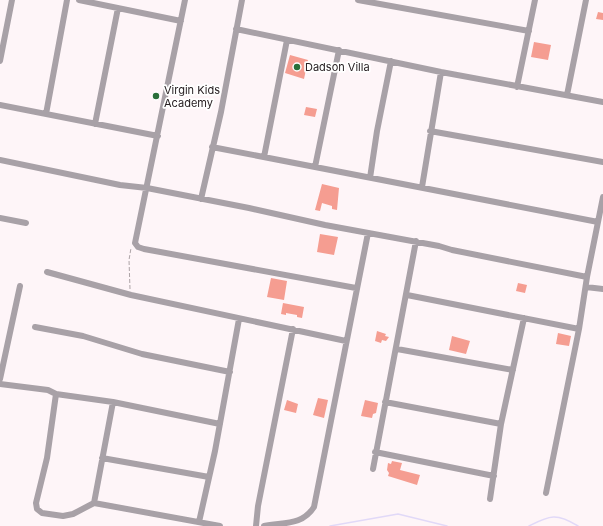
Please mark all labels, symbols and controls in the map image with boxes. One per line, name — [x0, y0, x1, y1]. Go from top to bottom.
place label: Dadson Villa — [305, 60, 370, 74]
marker: Dadson Villa — [292, 62, 302, 72]
place label: Virgin Kids Academy — [164, 83, 220, 110]
marker: Virgin Kids Academy — [151, 91, 161, 101]

